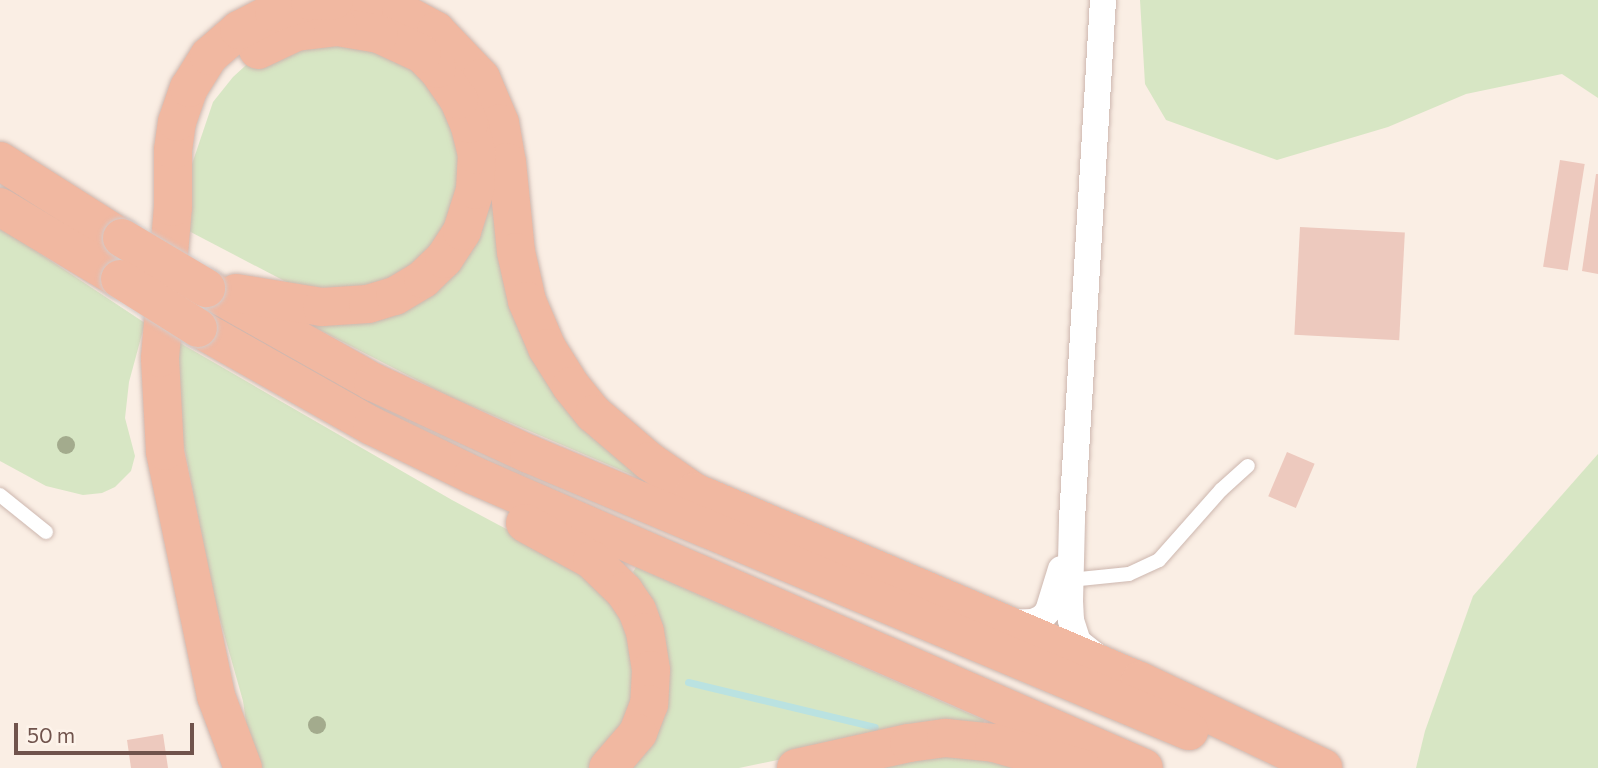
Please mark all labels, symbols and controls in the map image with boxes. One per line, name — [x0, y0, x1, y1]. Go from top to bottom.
scale bar — [18, 708, 198, 752]
text: 50 m — [27, 722, 75, 747]

